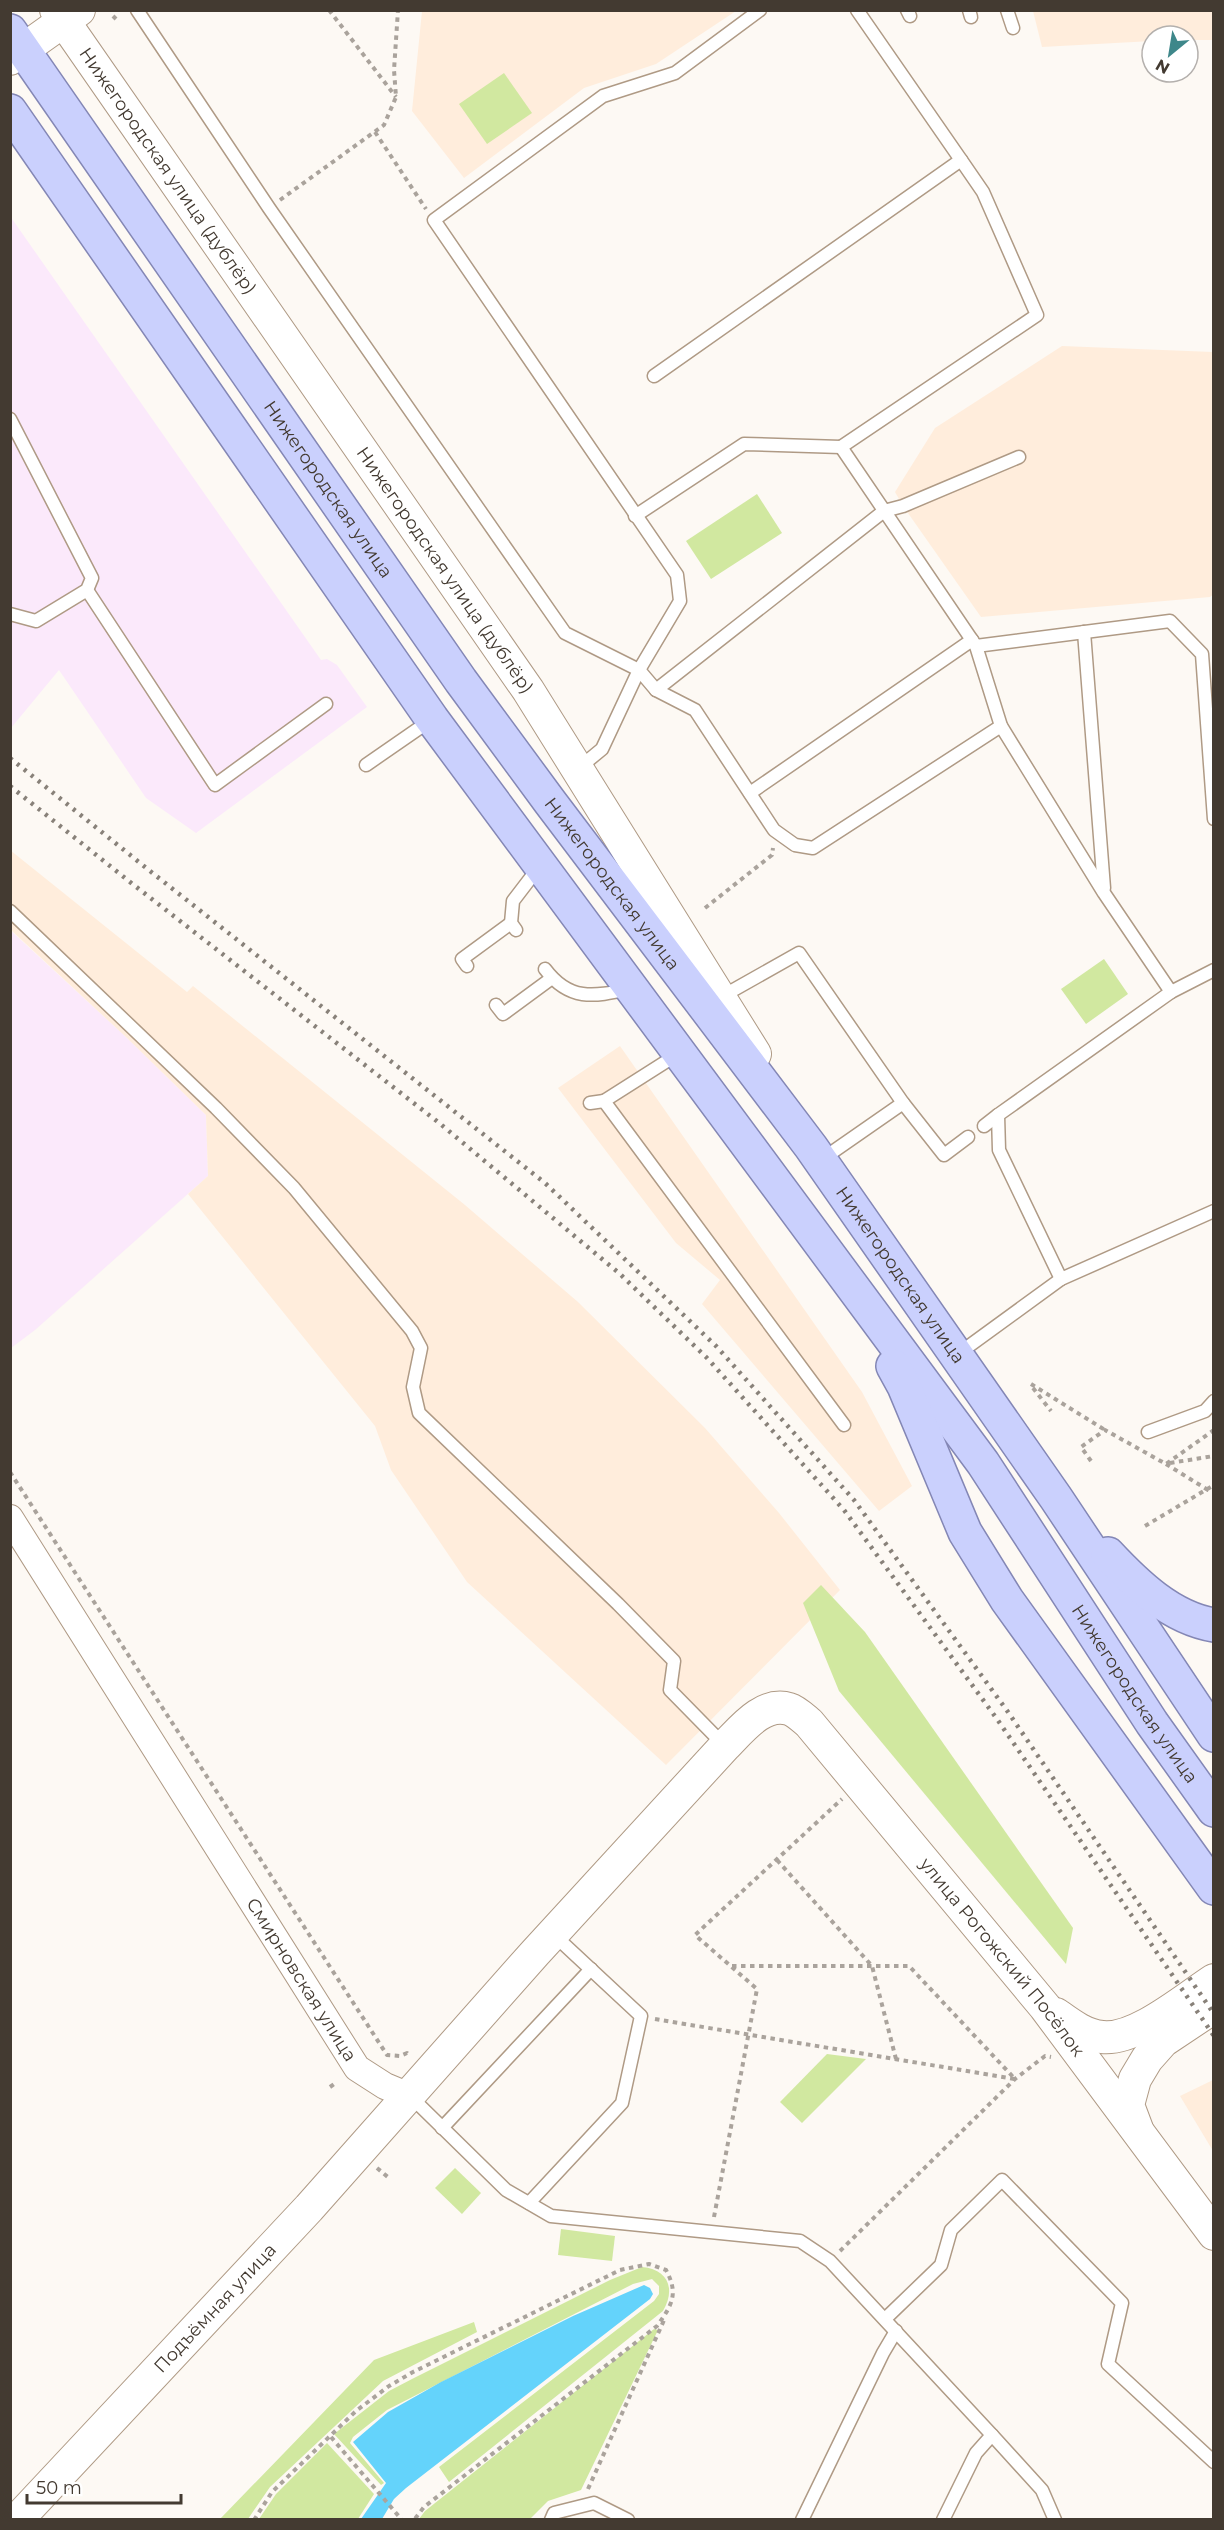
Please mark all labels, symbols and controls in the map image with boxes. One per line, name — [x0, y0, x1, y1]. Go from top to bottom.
north arrow — [1140, 24, 1200, 84]
street label: Нижегородская улица (дублёр) — [75, 43, 261, 299]
text: N — [1152, 55, 1173, 78]
street label: Нижегородская улица — [259, 397, 397, 582]
street label: Нижегородская улица (дублёр) — [352, 443, 538, 698]
street label: Нижегородская улица — [540, 793, 684, 975]
street label: Нижегородская улица — [831, 1182, 970, 1368]
street label: Нижегородская улица — [1067, 1600, 1202, 1787]
street label: улица Рогожский Посёлок — [914, 1853, 1089, 2061]
street label: Смирновская улица — [242, 1894, 361, 2066]
street label: Подъёмная улица — [149, 2239, 281, 2377]
scale bar — [27, 2467, 182, 2505]
text: 50 m — [36, 2477, 82, 2499]

